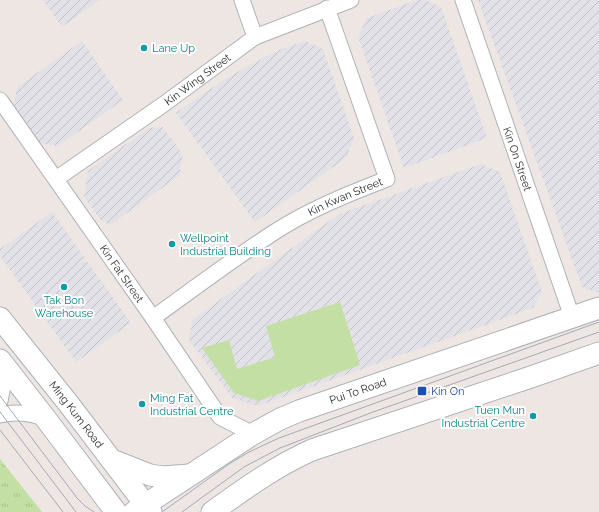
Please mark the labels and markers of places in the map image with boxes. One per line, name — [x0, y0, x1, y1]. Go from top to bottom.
place label: Lane Up — [152, 42, 195, 55]
marker: Lane Up — [139, 43, 149, 53]
place label: Wellpoint Industrial Building — [180, 232, 271, 258]
marker: Wellpoint Industrial Building — [167, 239, 177, 249]
marker: Tak Bon Warehouse — [59, 282, 69, 292]
place label: Tak Bon Warehouse — [35, 294, 94, 320]
marker: Kin On — [416, 385, 428, 397]
place label: Kin On — [431, 385, 464, 398]
place label: Ming Fat Industrial Centre — [150, 392, 234, 418]
marker: Ming Fat Industrial Centre — [137, 399, 147, 409]
place label: Tuen Mun Industrial Centre — [442, 404, 526, 430]
marker: Tuen Mun Industrial Centre — [528, 411, 538, 421]

